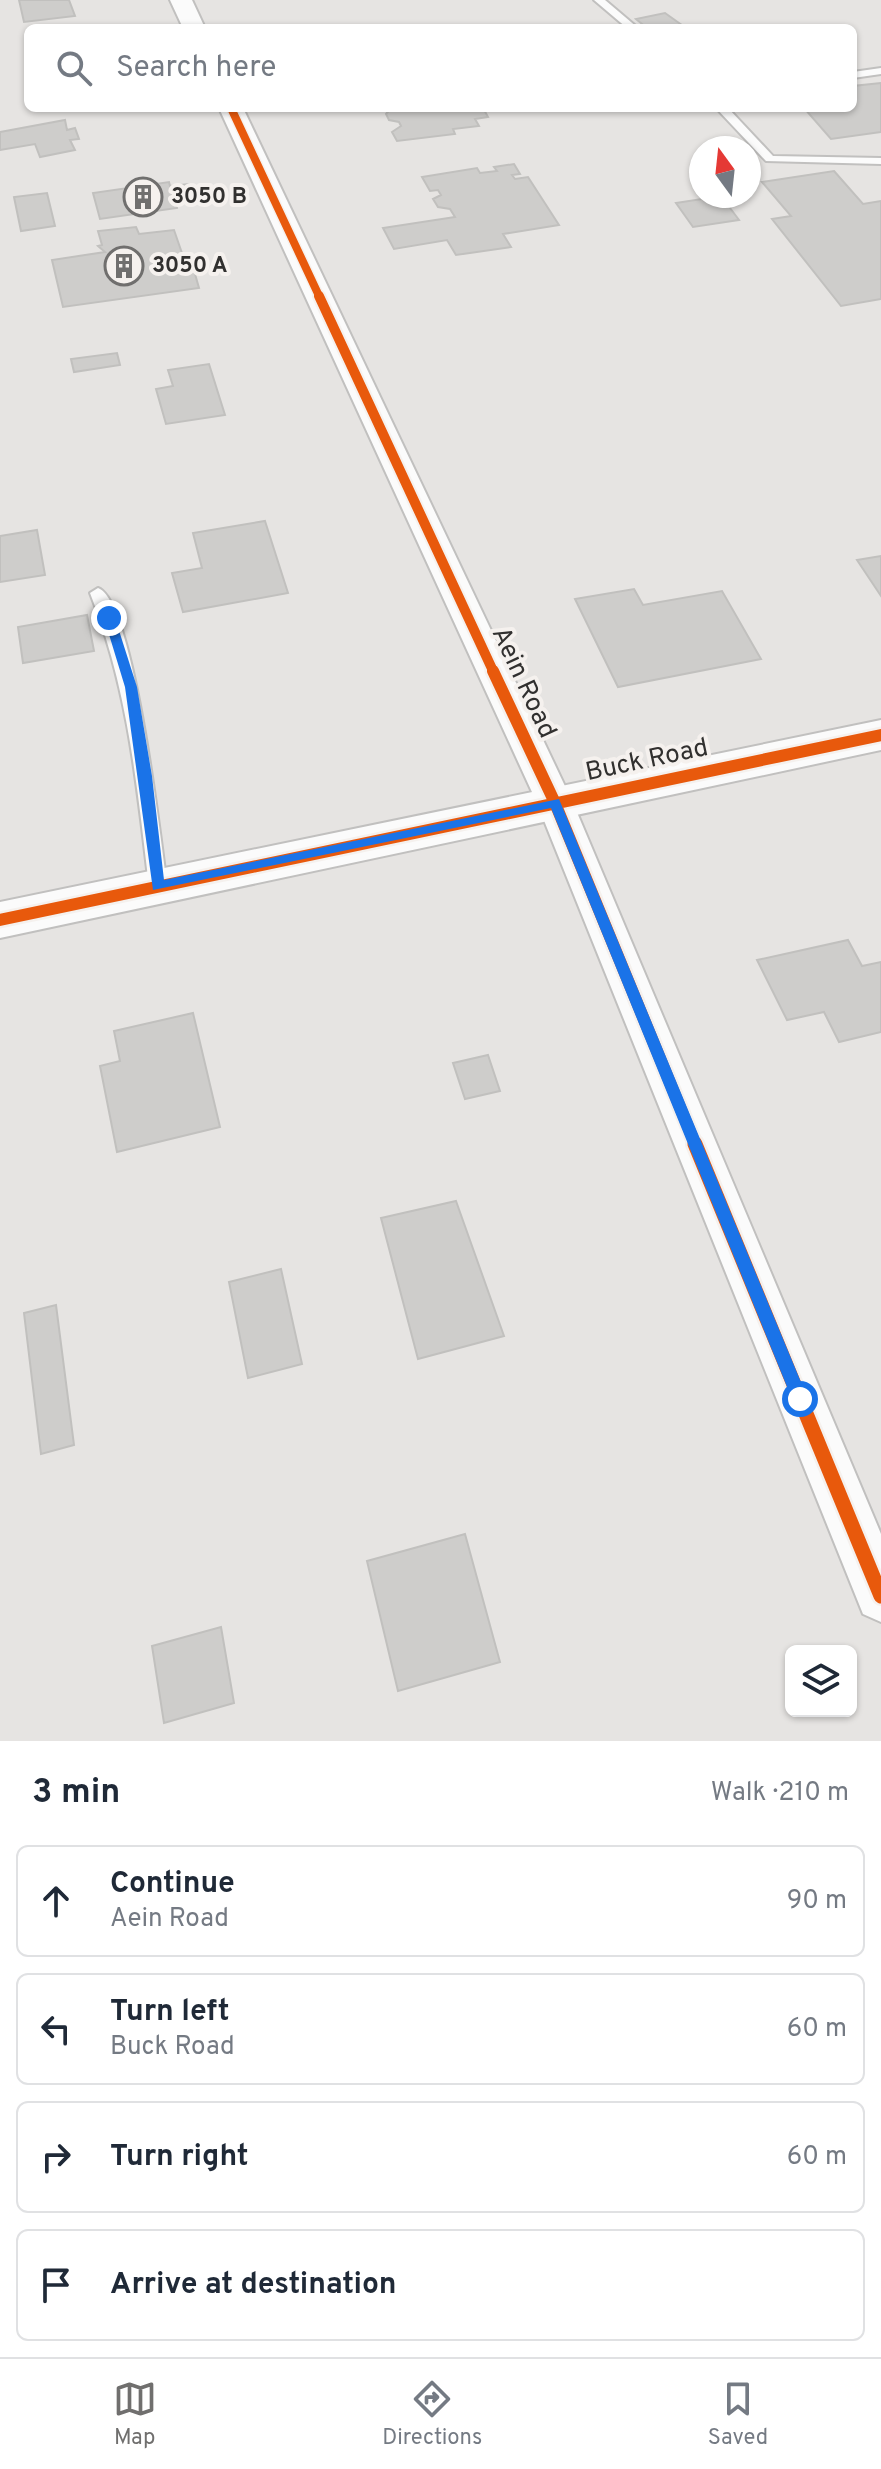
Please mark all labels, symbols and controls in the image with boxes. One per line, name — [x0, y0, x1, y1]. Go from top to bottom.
search box — [24, 24, 857, 112]
icon: search — [52, 46, 96, 90]
text: Search here — [116, 50, 276, 87]
north arrow — [689, 136, 761, 208]
building icon: 3050 B — [122, 176, 164, 218]
place label: 3050 B — [171, 184, 247, 211]
building icon: 3050 A — [103, 245, 145, 287]
place label: 3050 A — [152, 253, 228, 280]
route end — [91, 600, 127, 636]
street label: Aein Road — [483, 622, 563, 744]
street label: Buck Road — [583, 732, 711, 790]
route start — [782, 1381, 818, 1417]
map controls — [785, 1645, 857, 1717]
button: layers — [785, 1645, 857, 1717]
text: 3 min — [32, 1772, 120, 1815]
text: Walk · 210 m — [711, 1777, 849, 1810]
text: Continue — [110, 1866, 235, 1903]
icon: ahead — [34, 1879, 78, 1923]
text: 90 m — [787, 1885, 847, 1918]
text: Aein Road — [110, 1903, 229, 1936]
text: Turn left — [110, 1994, 230, 2031]
icon: left — [34, 2007, 78, 2051]
text: 60 m — [787, 2013, 847, 2046]
text: Buck Road — [110, 2031, 235, 2064]
icon: right — [34, 2135, 78, 2179]
text: Turn right — [110, 2139, 248, 2176]
text: 60 m — [787, 2141, 847, 2174]
icon: arrive — [34, 2263, 78, 2307]
text: Arrive at destination — [110, 2267, 396, 2304]
tab: Map — [113, 2377, 157, 2452]
tab: Directions — [382, 2377, 482, 2452]
tab: Saved — [708, 2377, 768, 2452]

